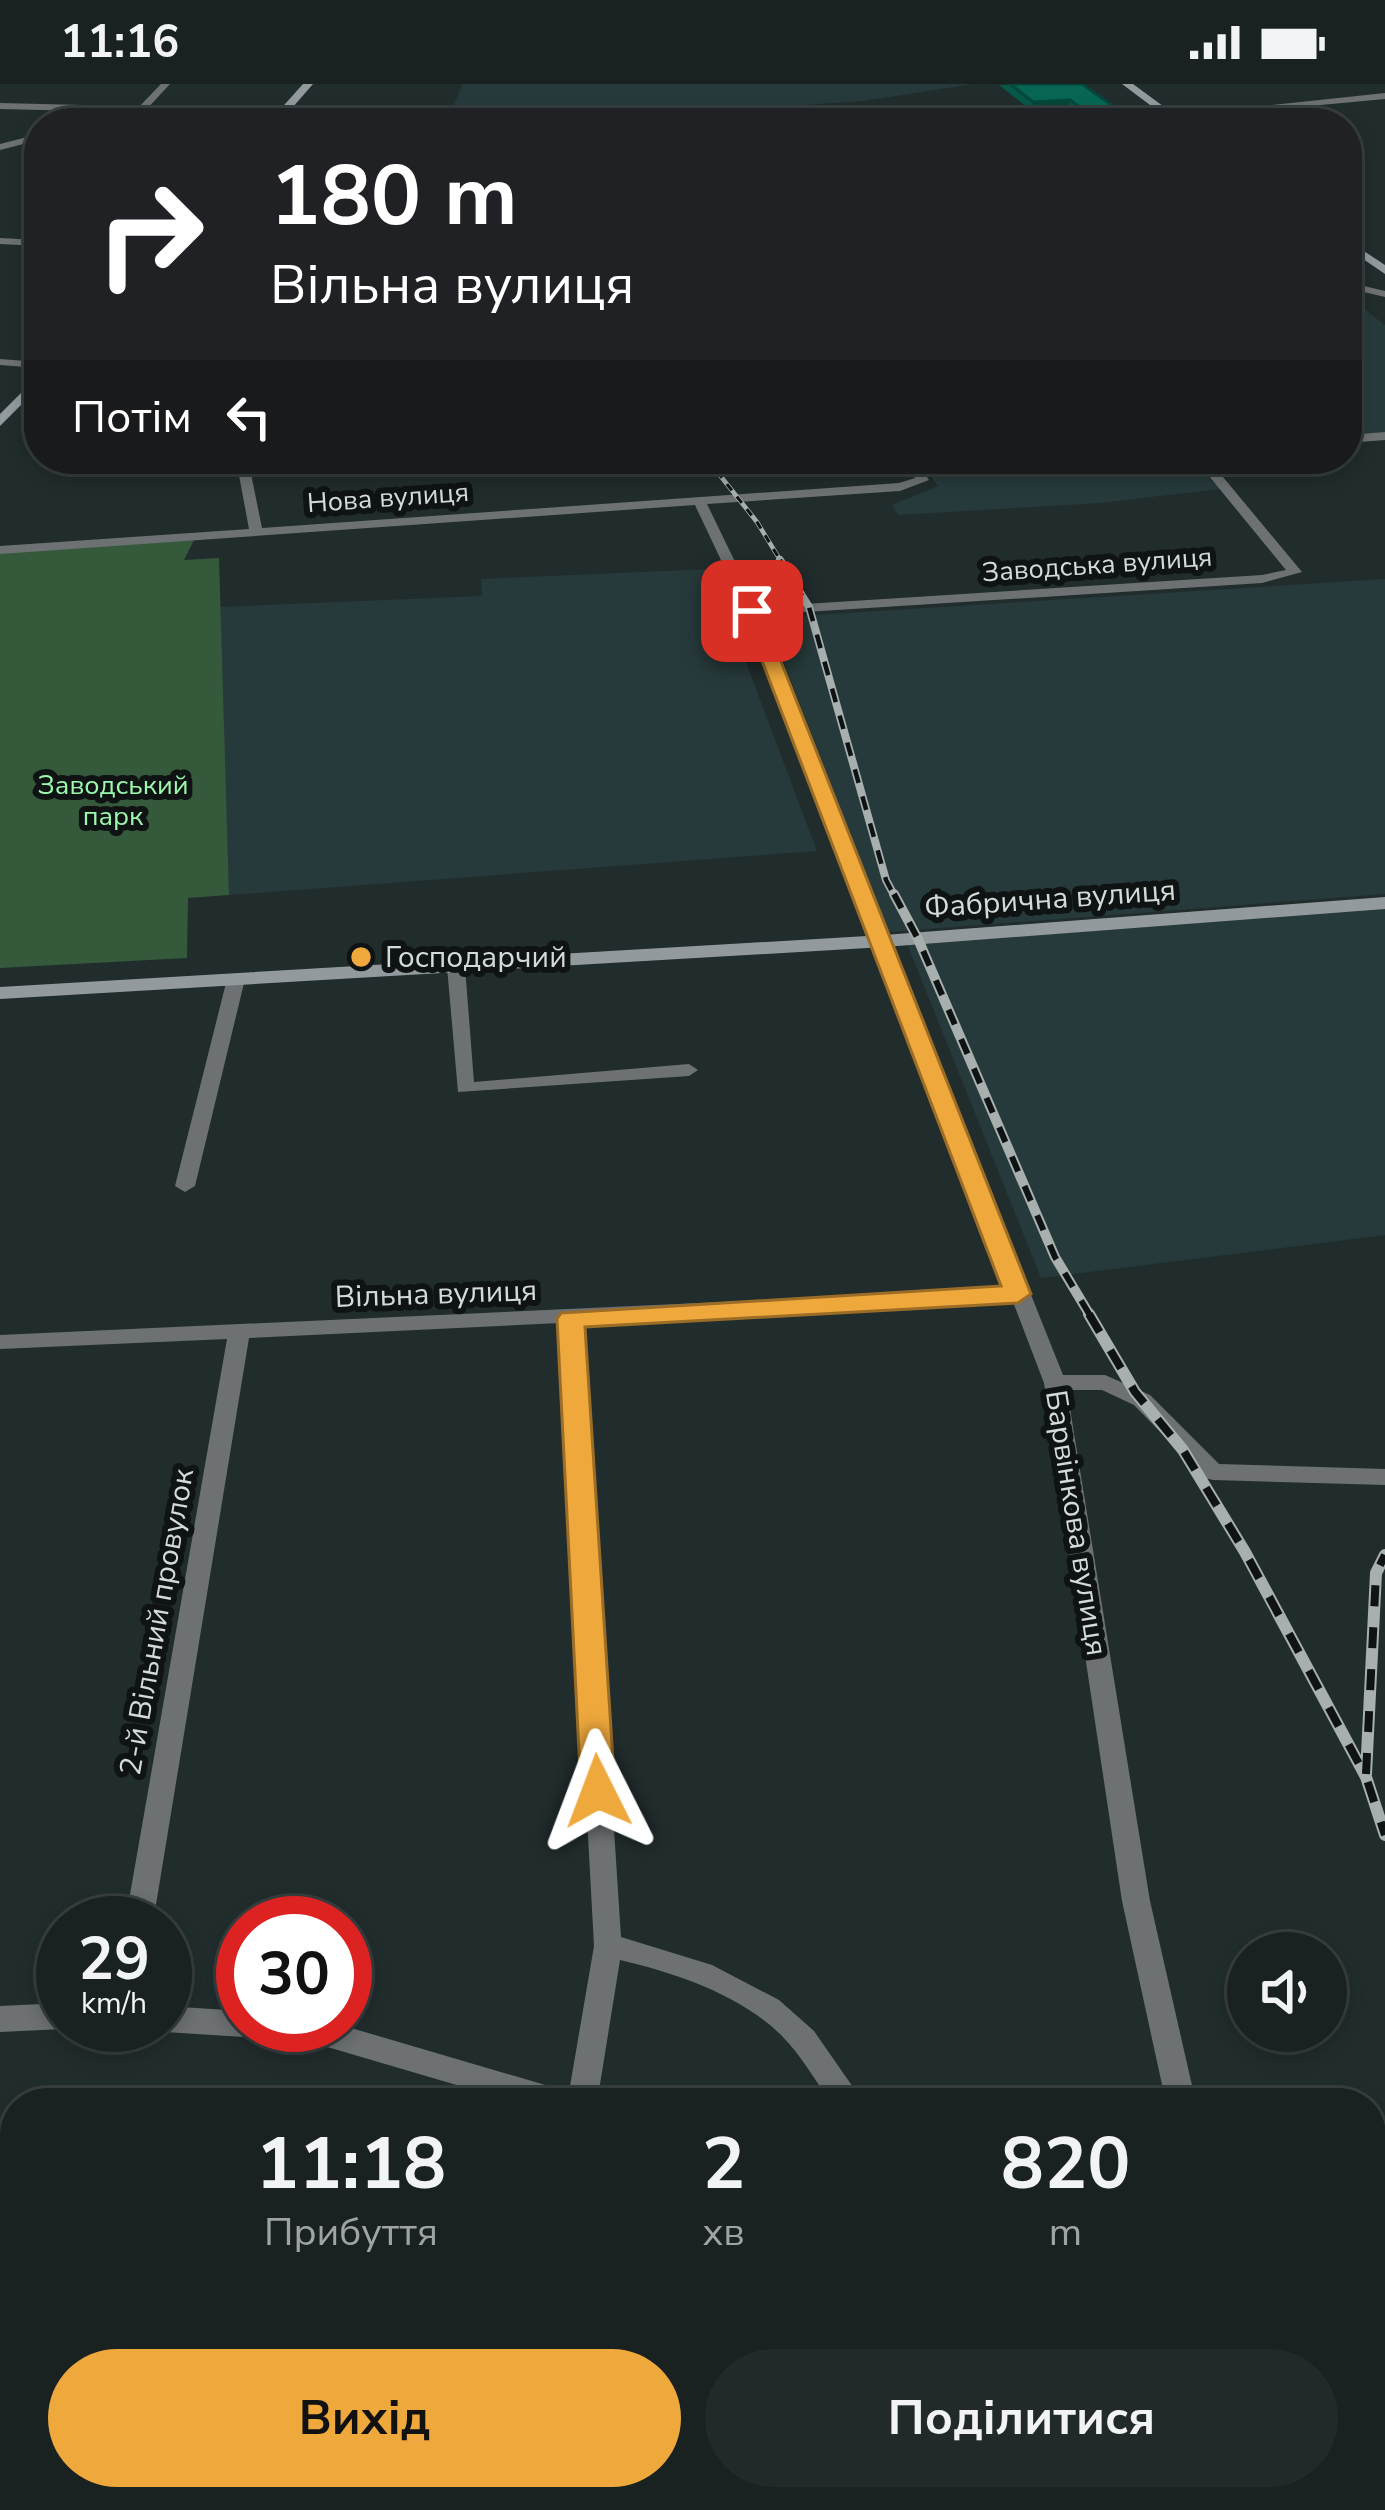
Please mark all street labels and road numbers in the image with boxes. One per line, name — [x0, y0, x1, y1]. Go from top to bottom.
street label: Нова вулиця — [306, 474, 470, 522]
street label: Заводська вулиця — [981, 538, 1213, 592]
street label: Фабрична вулиця — [923, 870, 1177, 928]
street label: Вільна вулиця — [334, 1270, 538, 1318]
street label: Барвінкова вулиця — [1035, 1387, 1117, 1659]
street label: 2-й Вільний провулок — [110, 1465, 204, 1779]

